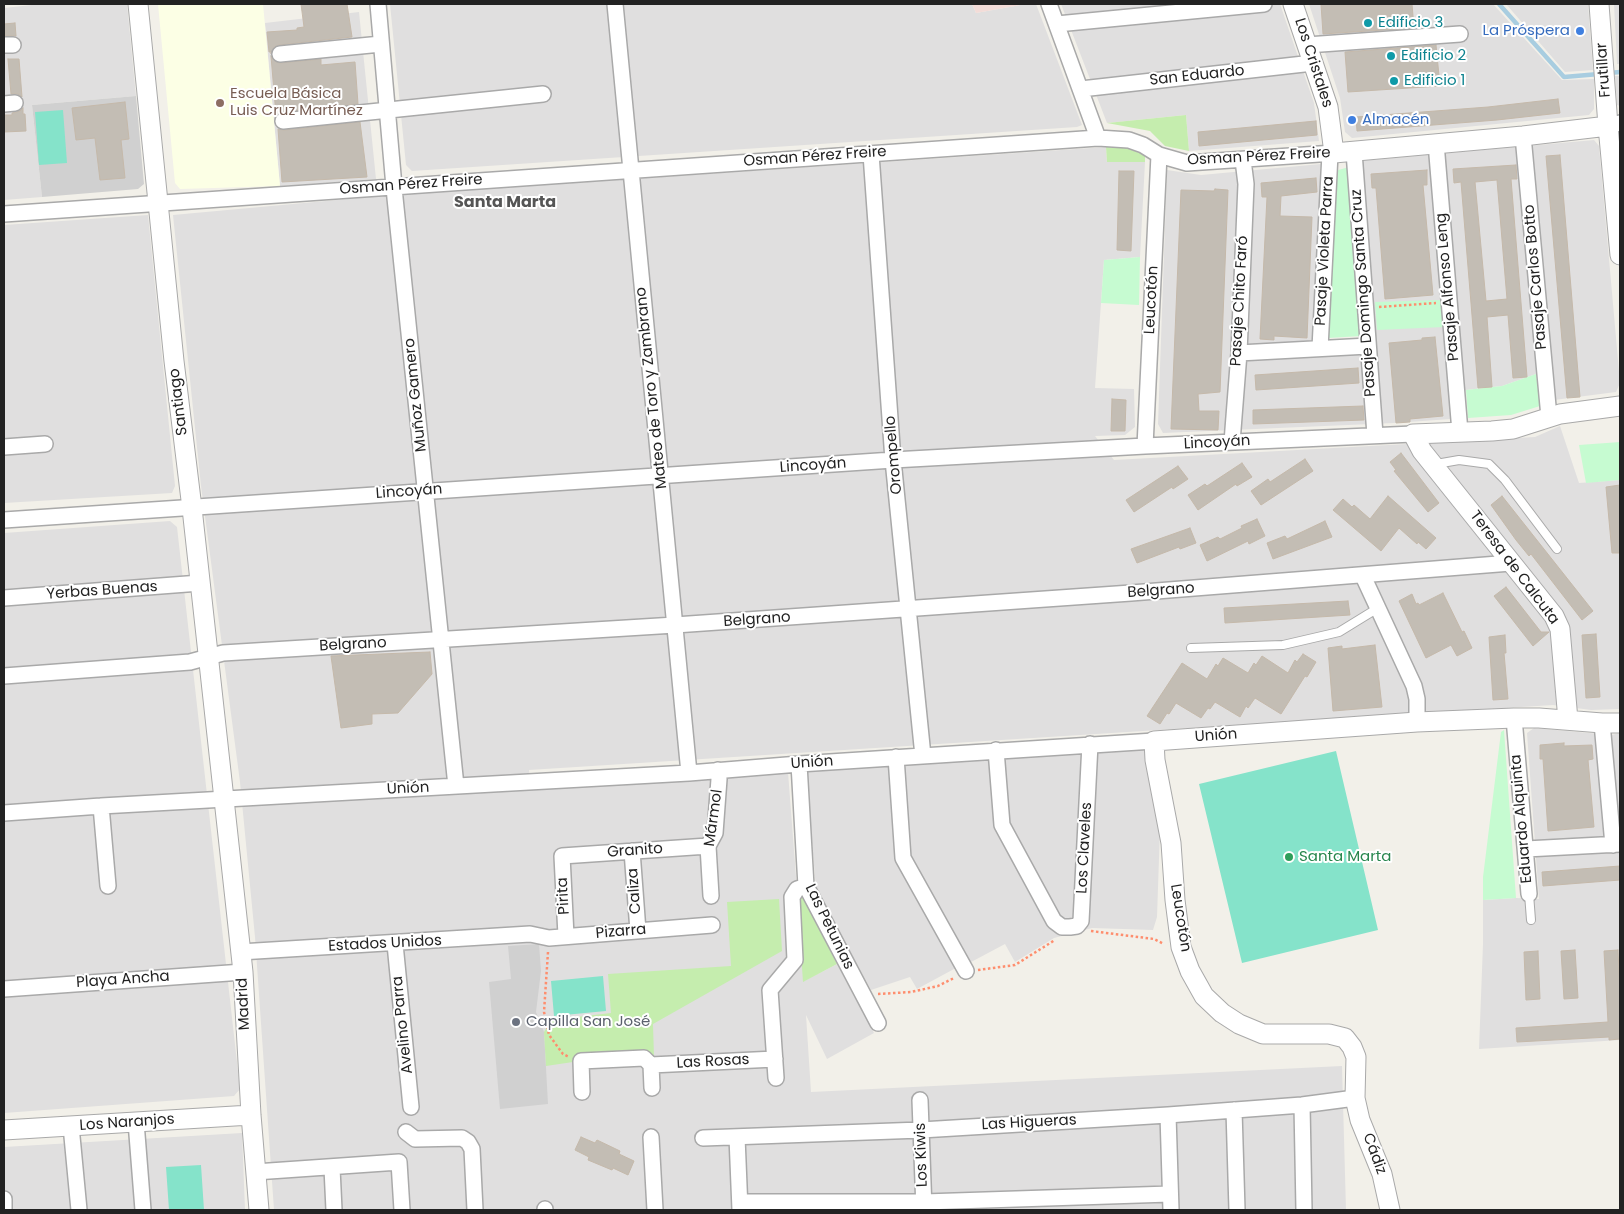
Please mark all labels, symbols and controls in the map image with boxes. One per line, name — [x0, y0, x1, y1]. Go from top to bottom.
place label: Edificio 3 — [1378, 14, 1443, 32]
street label: Los Cristales — [1290, 16, 1336, 110]
marker: Edificio 3 — [1362, 17, 1374, 29]
place label: La Próspera — [1482, 22, 1570, 40]
marker: La Próspera — [1574, 25, 1586, 37]
street label: Frutillar — [1593, 42, 1615, 98]
place label: Edificio 2 — [1401, 47, 1466, 65]
marker: Edificio 2 — [1385, 50, 1397, 62]
street label: San Eduardo — [1149, 62, 1245, 90]
place label: Edificio 1 — [1404, 72, 1465, 90]
marker: Edificio 1 — [1388, 75, 1400, 87]
place label: Escuela Básica Luis Cruz Martínez — [230, 85, 363, 120]
marker: Escuela Básica Luis Cruz Martínez — [214, 97, 226, 109]
place label: Almacén — [1362, 111, 1429, 129]
marker: Almacén — [1346, 114, 1358, 126]
street label: Osman Pérez Freire — [743, 143, 887, 171]
street label: Osman Pérez Freire — [1187, 144, 1331, 170]
street label: Osman Pérez Freire — [339, 171, 483, 199]
street label: Pasaje Violeta Parra — [1312, 176, 1338, 326]
street label: Pasaje Domingo Santa Cruz — [1348, 188, 1380, 398]
district label: Santa Marta — [454, 193, 556, 213]
street label: Pasaje Carlos Botto — [1521, 204, 1551, 350]
street label: Pasaje Alfonso Leng — [1433, 212, 1463, 362]
street label: Pasaje Chito Faró — [1228, 235, 1252, 367]
street label: Leucotón — [1141, 265, 1163, 335]
street label: Mateo de Toro y Zambrano — [632, 286, 672, 490]
street label: Muñoz Gamero — [401, 337, 431, 453]
street label: Santiago — [166, 367, 192, 437]
street label: Orompello — [882, 415, 906, 495]
street label: Lincoyán — [1183, 432, 1251, 454]
street label: Lincoyán — [779, 455, 847, 477]
street label: Lincoyán — [375, 481, 443, 503]
street label: Teresa de Calcuta — [1465, 508, 1563, 628]
street label: Yerbas Buenas — [46, 578, 158, 604]
street label: Belgrano — [1127, 580, 1195, 602]
street label: Belgrano — [723, 609, 791, 631]
street label: Belgrano — [319, 634, 387, 656]
street label: Unión — [1194, 726, 1238, 746]
street label: Unión — [790, 753, 834, 773]
street label: Eduardo Alquinta — [1507, 754, 1537, 884]
street label: Unión — [386, 779, 430, 799]
street label: Mármol — [701, 788, 727, 848]
street label: Los Claveles — [1074, 802, 1096, 894]
street label: Granito — [607, 840, 663, 862]
place label: Santa Marta — [1299, 848, 1391, 866]
marker: Santa Marta — [1283, 851, 1295, 863]
street label: Caliza — [624, 867, 646, 915]
street label: Pirita — [554, 877, 574, 915]
street label: Las Petunias — [801, 881, 857, 973]
street label: Leucotón — [1166, 883, 1194, 953]
street label: Pizarra — [595, 921, 647, 943]
street label: Estados Unidos — [328, 932, 442, 956]
street label: Playa Ancha — [76, 968, 170, 992]
street label: Avelino Parra — [389, 975, 417, 1075]
street label: Madrid — [234, 977, 254, 1031]
place label: Capilla San José — [526, 1013, 650, 1031]
marker: Capilla San José — [510, 1016, 522, 1028]
street label: Las Rosas — [676, 1051, 750, 1073]
street label: Los Naranjos — [79, 1111, 175, 1135]
street label: Las Higueras — [981, 1112, 1077, 1134]
street label: Los Kiwis — [912, 1123, 932, 1187]
street label: Cádiz — [1358, 1131, 1390, 1177]

